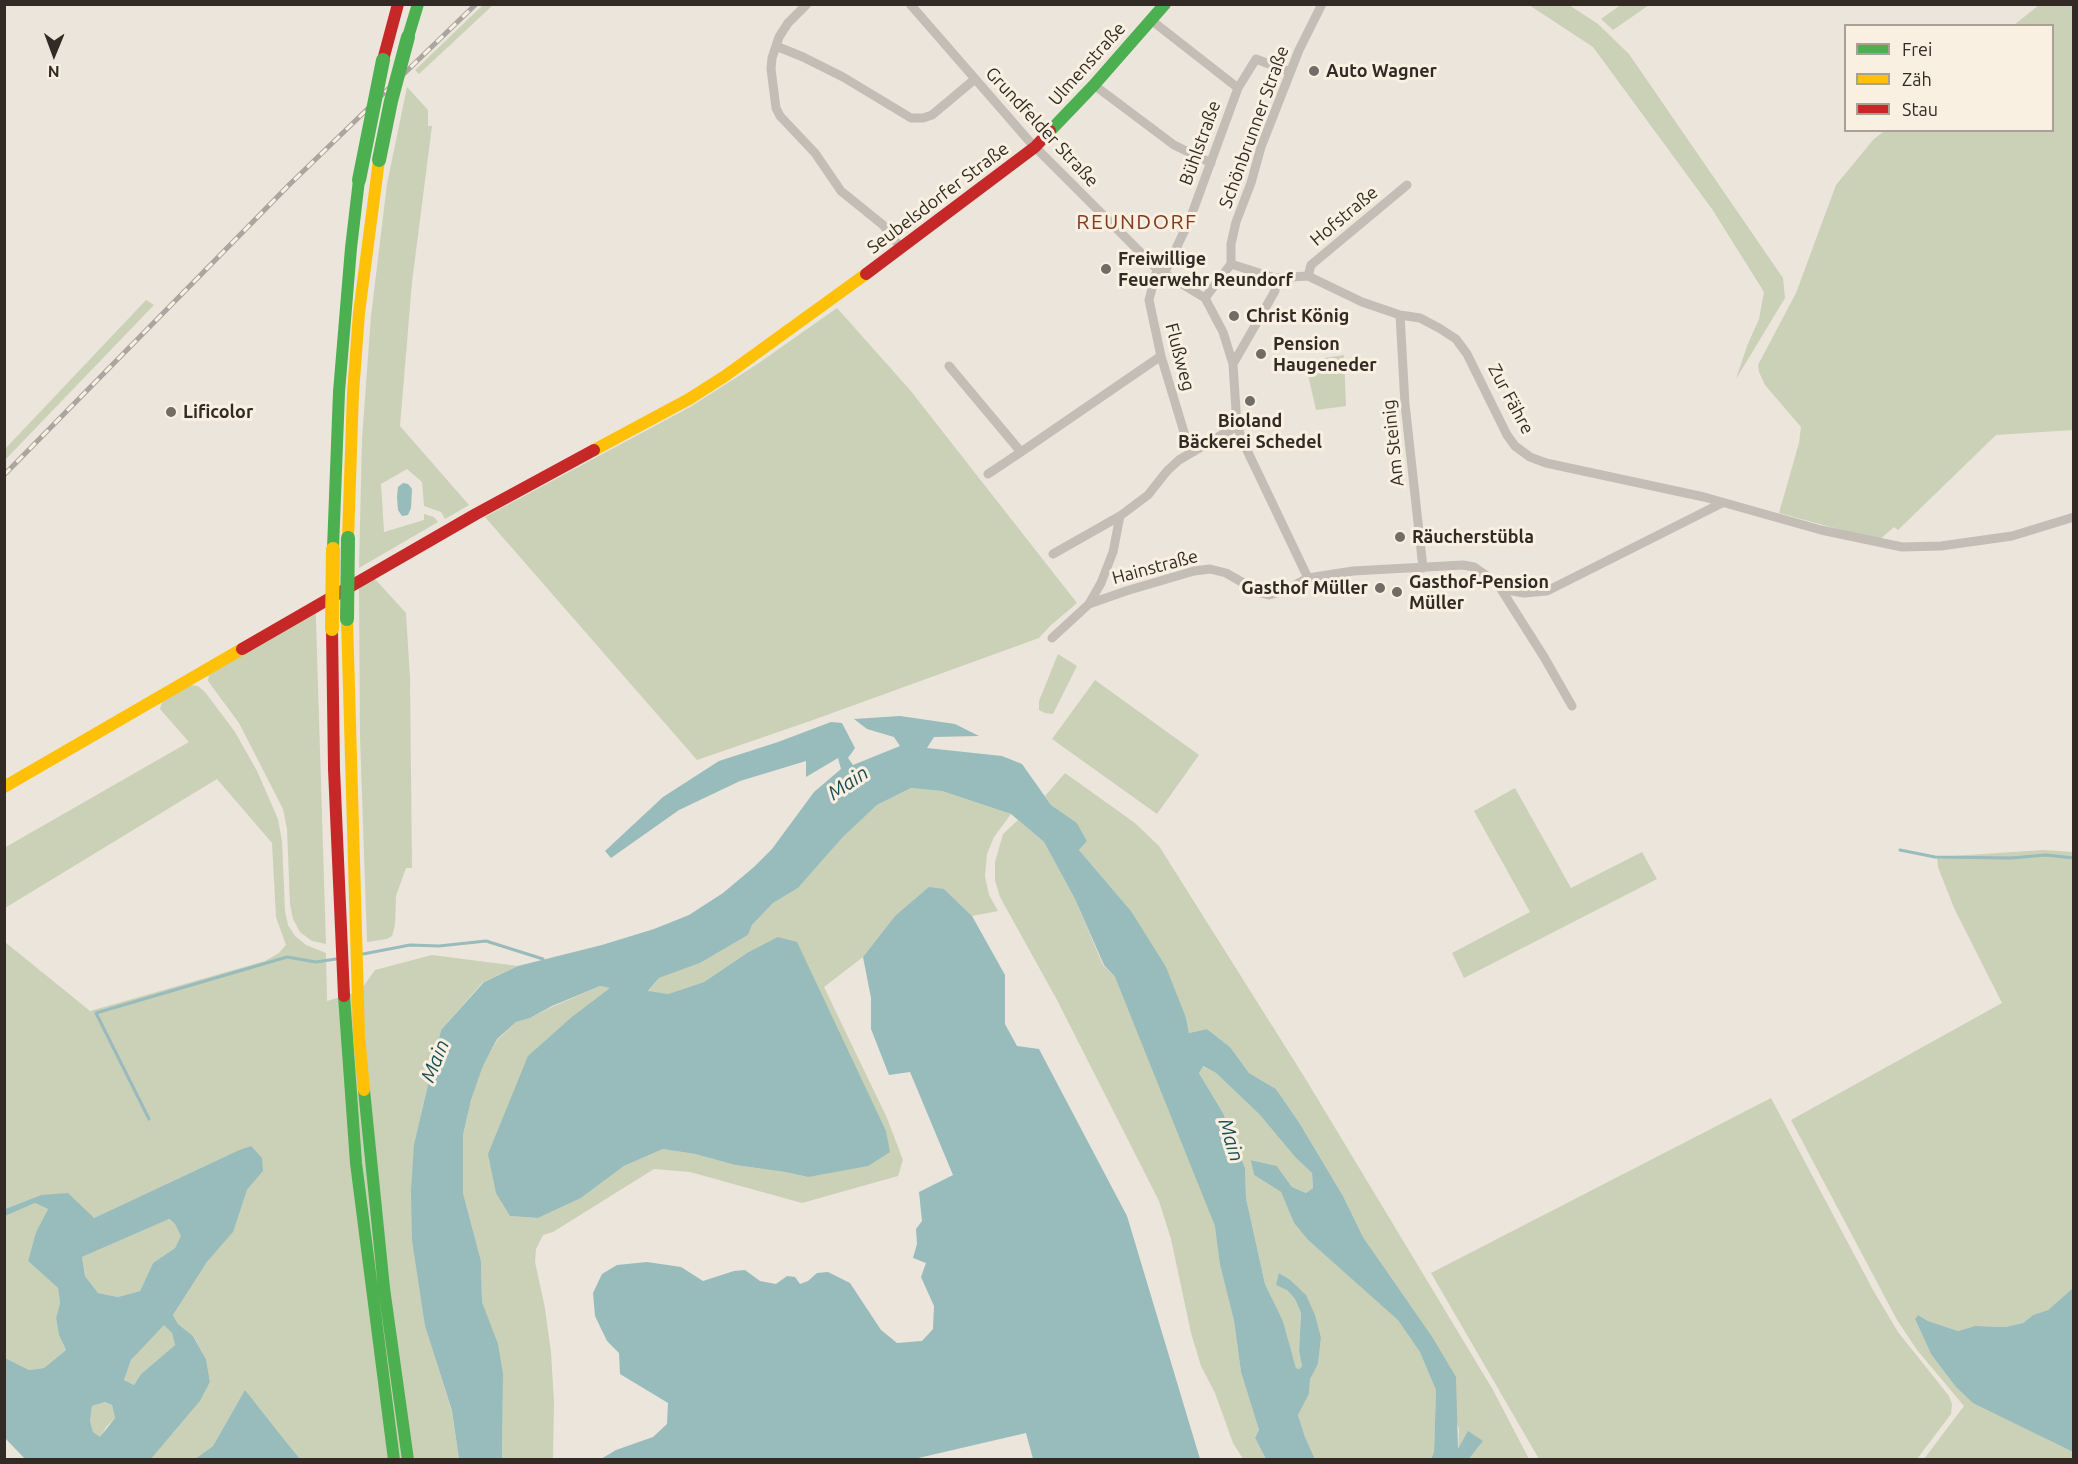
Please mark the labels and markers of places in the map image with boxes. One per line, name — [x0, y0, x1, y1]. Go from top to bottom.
place label: Auto Wagner — [1326, 60, 1437, 82]
marker: Auto Wagner — [1307, 64, 1321, 78]
place label: Freiwillige Feuerwehr Reundorf — [1118, 248, 1293, 290]
marker: Freiwillige Feuerwehr Reundorf — [1099, 262, 1113, 276]
place label: Christ König — [1246, 305, 1349, 327]
marker: Christ König — [1227, 309, 1241, 323]
place label: Pension Haugeneder — [1273, 333, 1377, 376]
marker: Pension Haugeneder — [1254, 347, 1268, 361]
marker: Bioland Bäckerei Schedel — [1243, 394, 1257, 408]
place label: Lificolor — [183, 401, 253, 423]
marker: Lificolor — [164, 405, 178, 419]
place label: Bioland Bäckerei Schedel — [1178, 410, 1322, 452]
place label: Räucherstübla — [1412, 526, 1534, 548]
marker: Räucherstübla — [1393, 530, 1407, 544]
place label: Gasthof-Pension Müller — [1409, 571, 1549, 614]
place label: Gasthof Müller — [1241, 577, 1368, 599]
marker: Gasthof Müller — [1373, 581, 1387, 595]
marker: Gasthof-Pension Müller — [1390, 585, 1404, 599]

